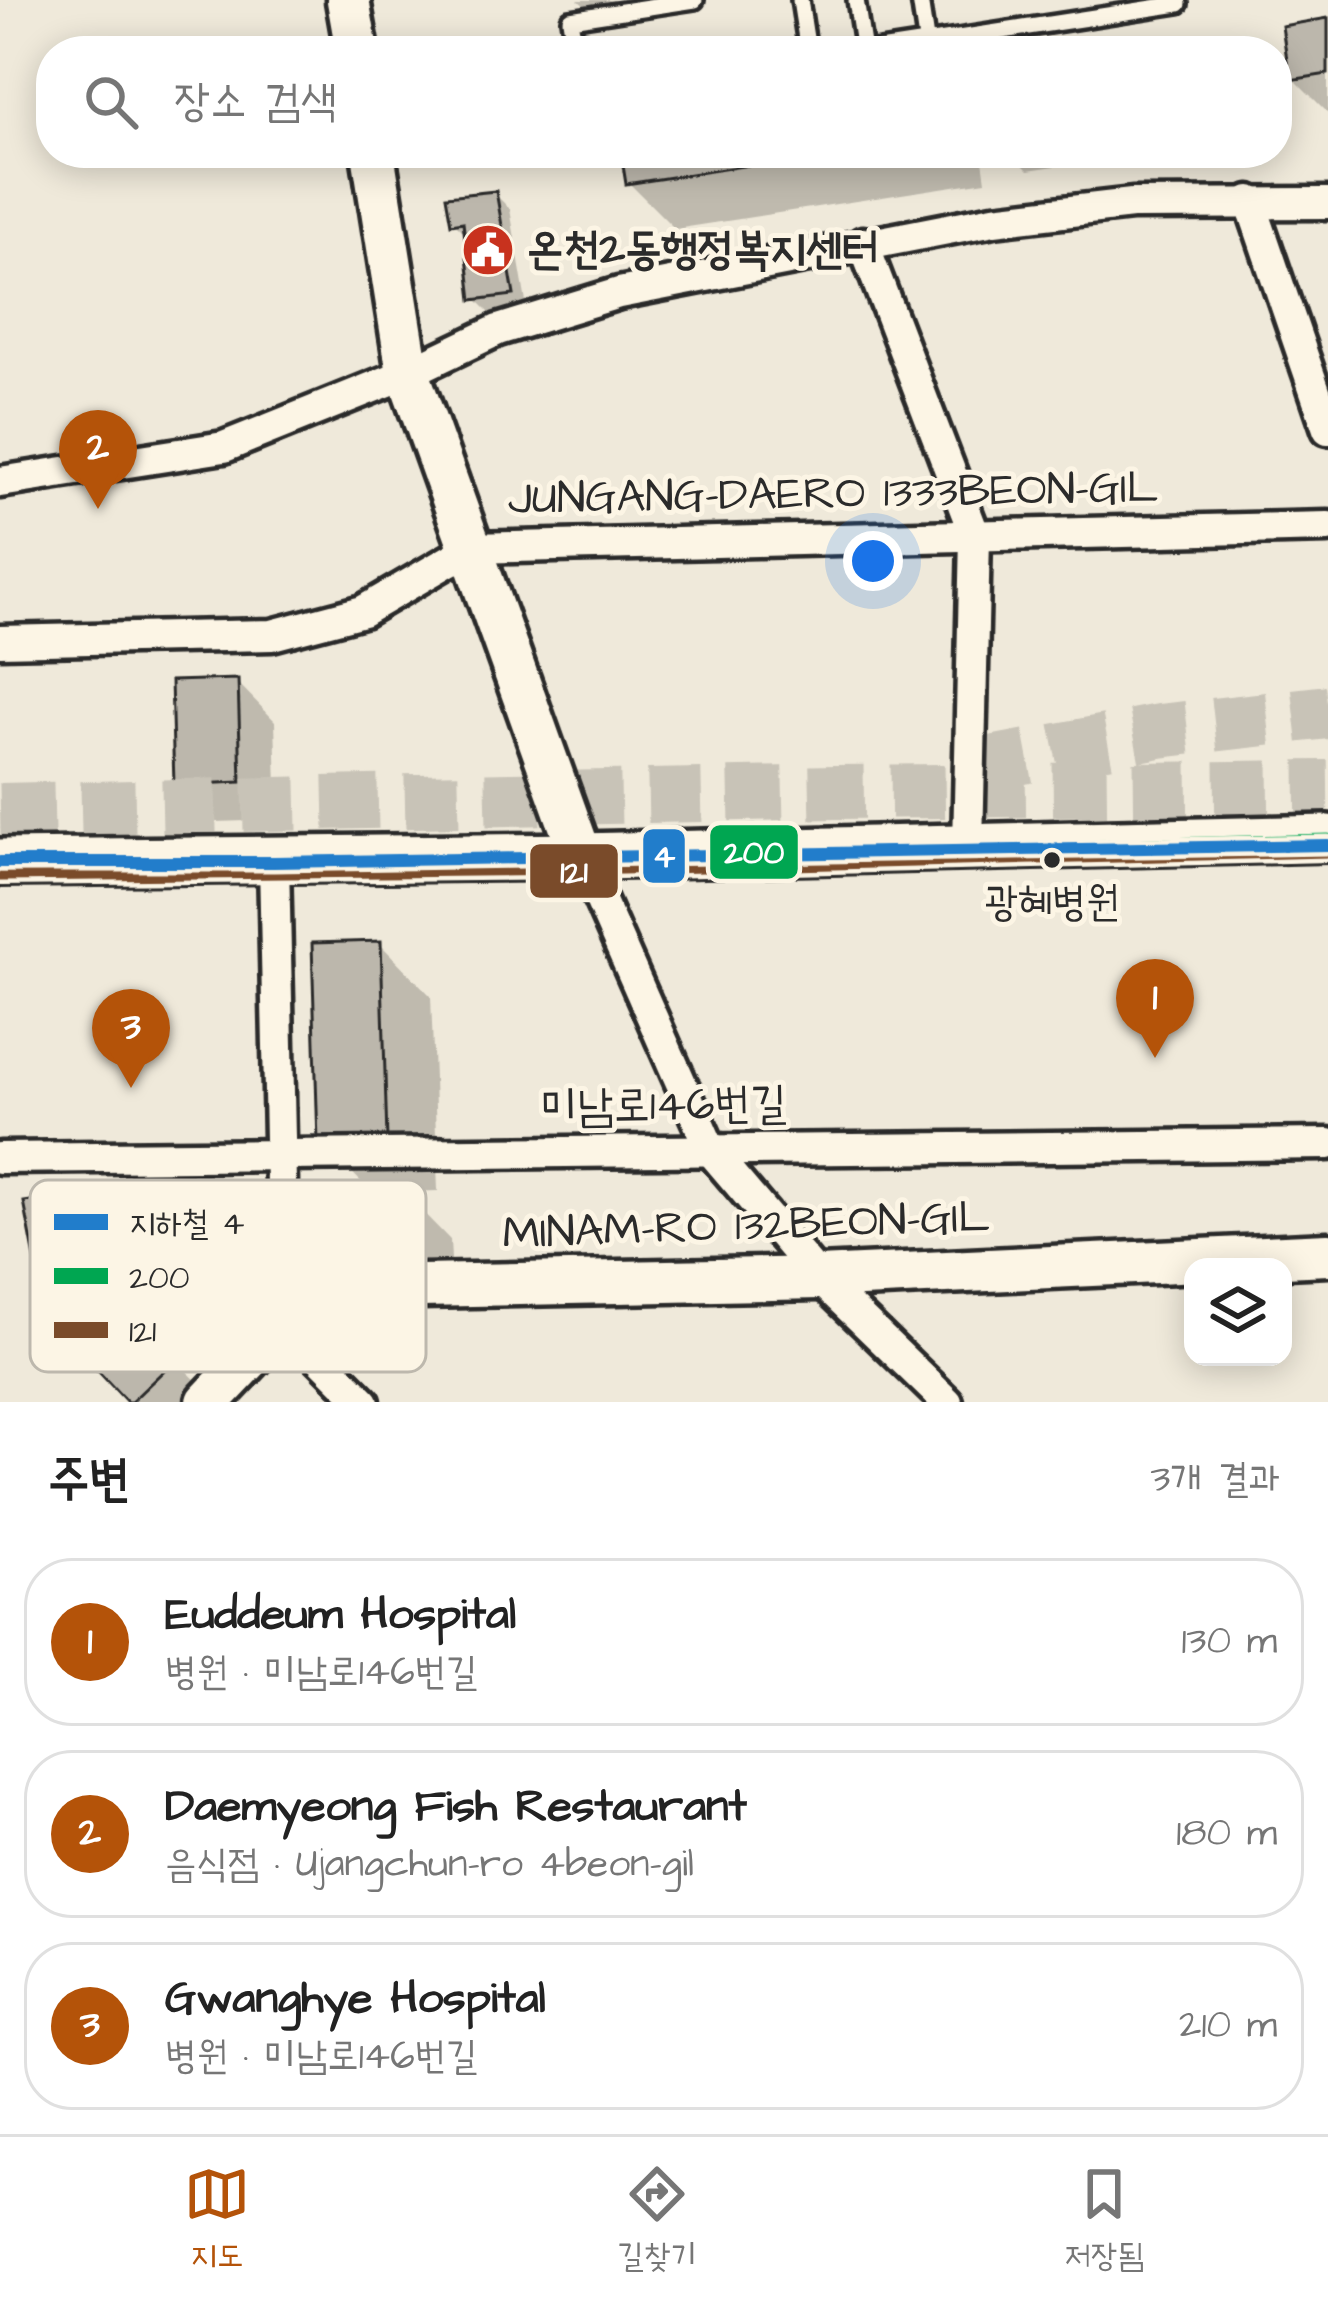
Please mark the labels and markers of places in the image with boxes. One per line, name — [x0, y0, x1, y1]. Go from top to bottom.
place label: 온천2동행정복지센터 — [527, 219, 879, 281]
public building icon: 온천2동행정복지센터 — [460, 222, 516, 278]
pin: 2 — [59, 410, 137, 509]
marker: 광혜병원 — [1041, 849, 1063, 871]
place label: 광혜병원 — [984, 874, 1120, 932]
pin: 1 — [1116, 959, 1194, 1058]
pin: 3 — [92, 989, 170, 1088]

